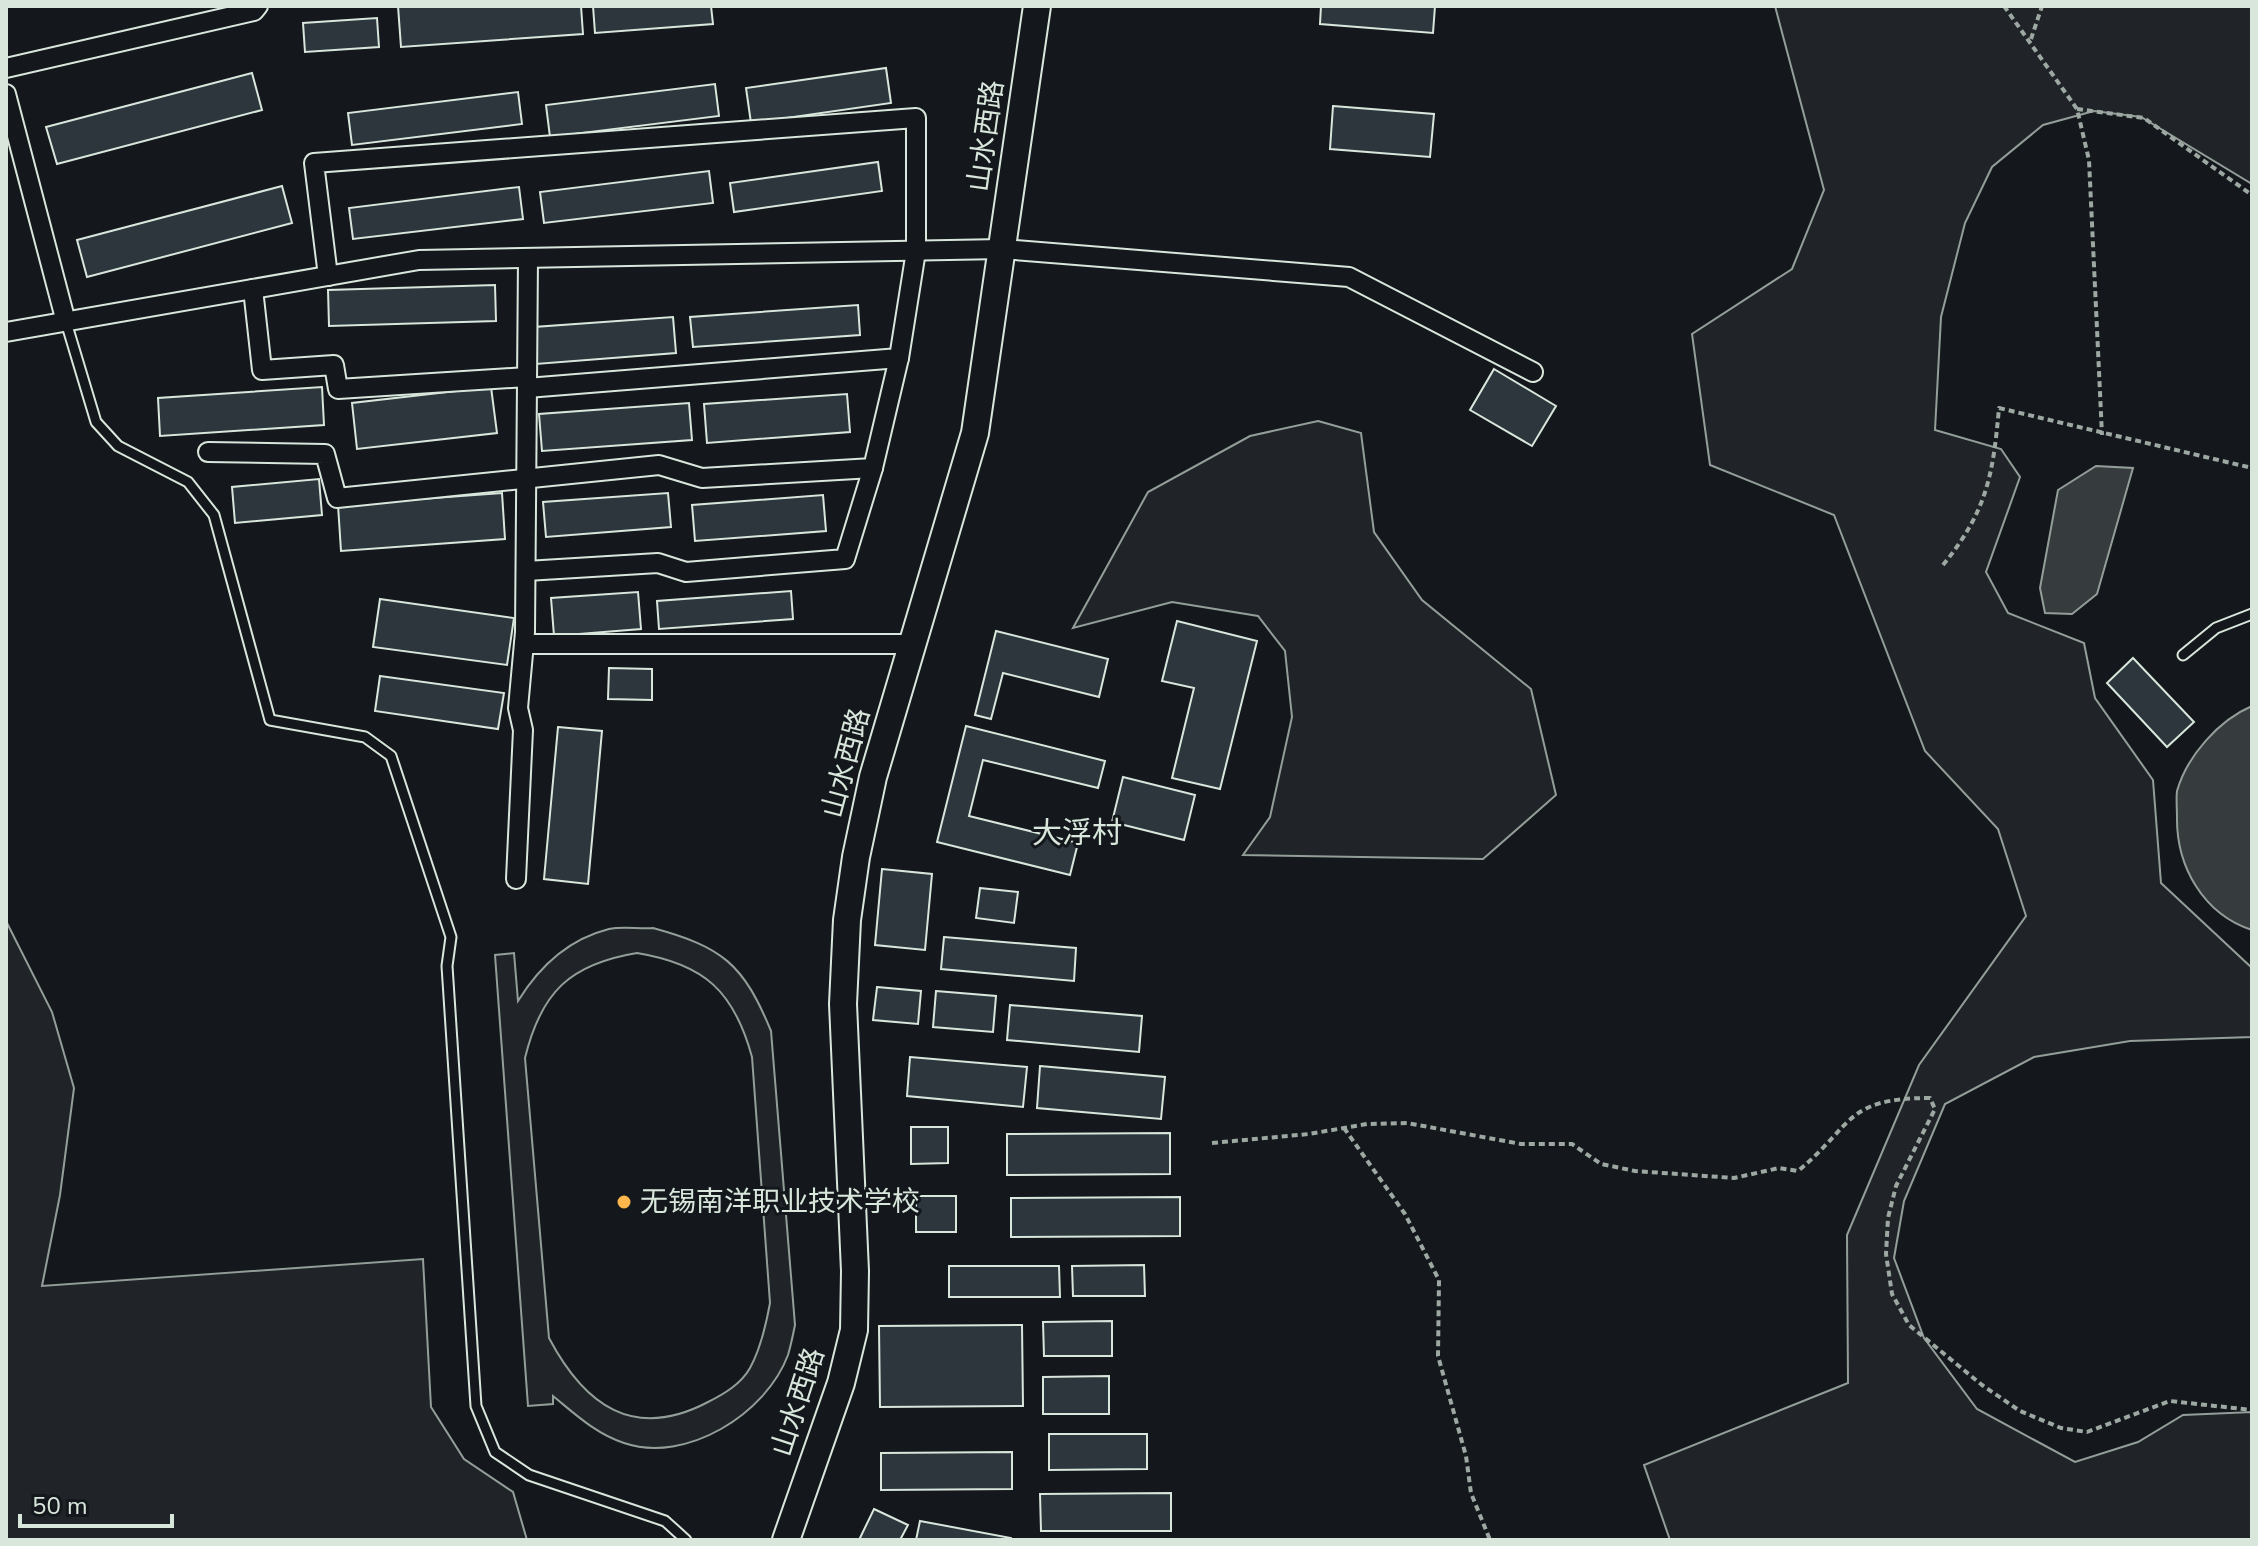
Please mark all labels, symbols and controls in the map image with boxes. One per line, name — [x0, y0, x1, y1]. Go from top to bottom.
street label: 山水西路 — [959, 78, 1013, 194]
street label: 山水西路 — [813, 704, 879, 822]
district label: 大浮村 — [1032, 813, 1122, 854]
place label: 无锡南洋职业技术学校 — [640, 1183, 920, 1221]
marker: 无锡南洋职业技术学校 — [615, 1193, 633, 1211]
street label: 山水西路 — [763, 1343, 833, 1461]
scale bar — [20, 1478, 172, 1528]
text: 50 m — [32, 1490, 88, 1522]

